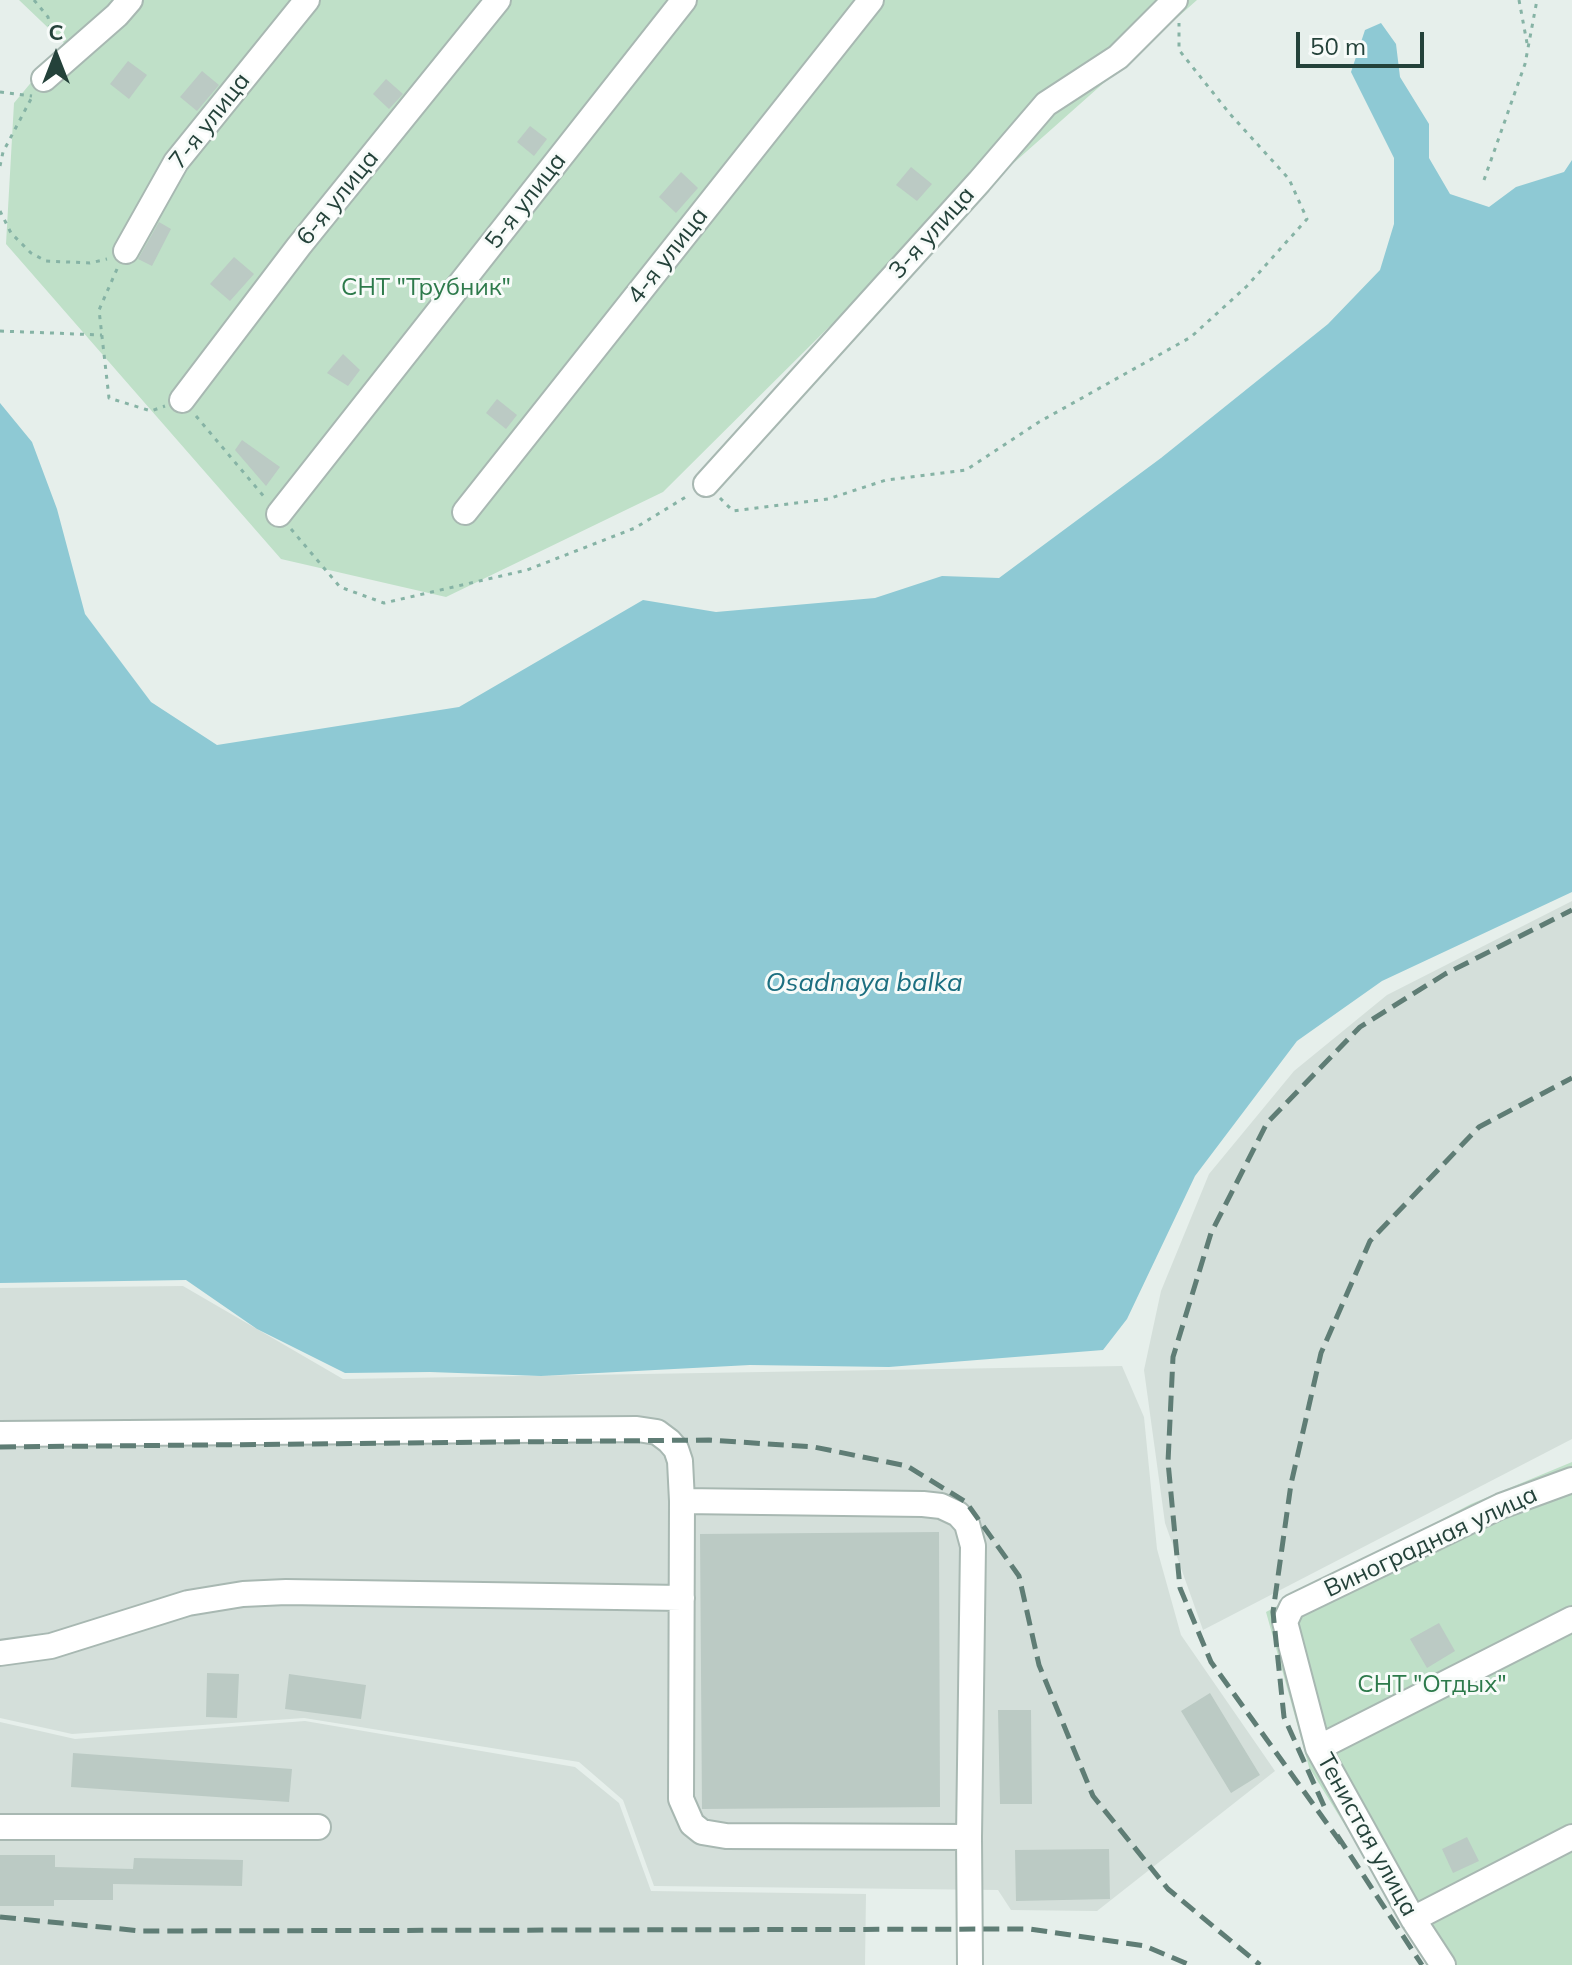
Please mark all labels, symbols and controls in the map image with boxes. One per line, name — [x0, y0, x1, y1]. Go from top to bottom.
north arrow — [16, 16, 96, 96]
scale bar — [1300, 16, 1428, 66]
text: С — [48, 18, 64, 46]
text: 50 m — [1310, 31, 1366, 61]
street label: 7-я улица — [164, 67, 256, 175]
street label: 6-я улица — [291, 145, 385, 251]
street label: 5-я улица — [480, 147, 572, 255]
street label: 3-я улица — [883, 181, 981, 285]
street label: 4-я улица — [622, 202, 714, 310]
park label: СНТ "Трубник" — [341, 274, 511, 302]
water label: Osadnaya balka — [765, 967, 963, 999]
street label: Виноградная улица — [1320, 1480, 1542, 1604]
park label: СНТ "Отдых" — [1357, 1671, 1507, 1699]
street label: Тенистая улица — [1310, 1749, 1424, 1921]

